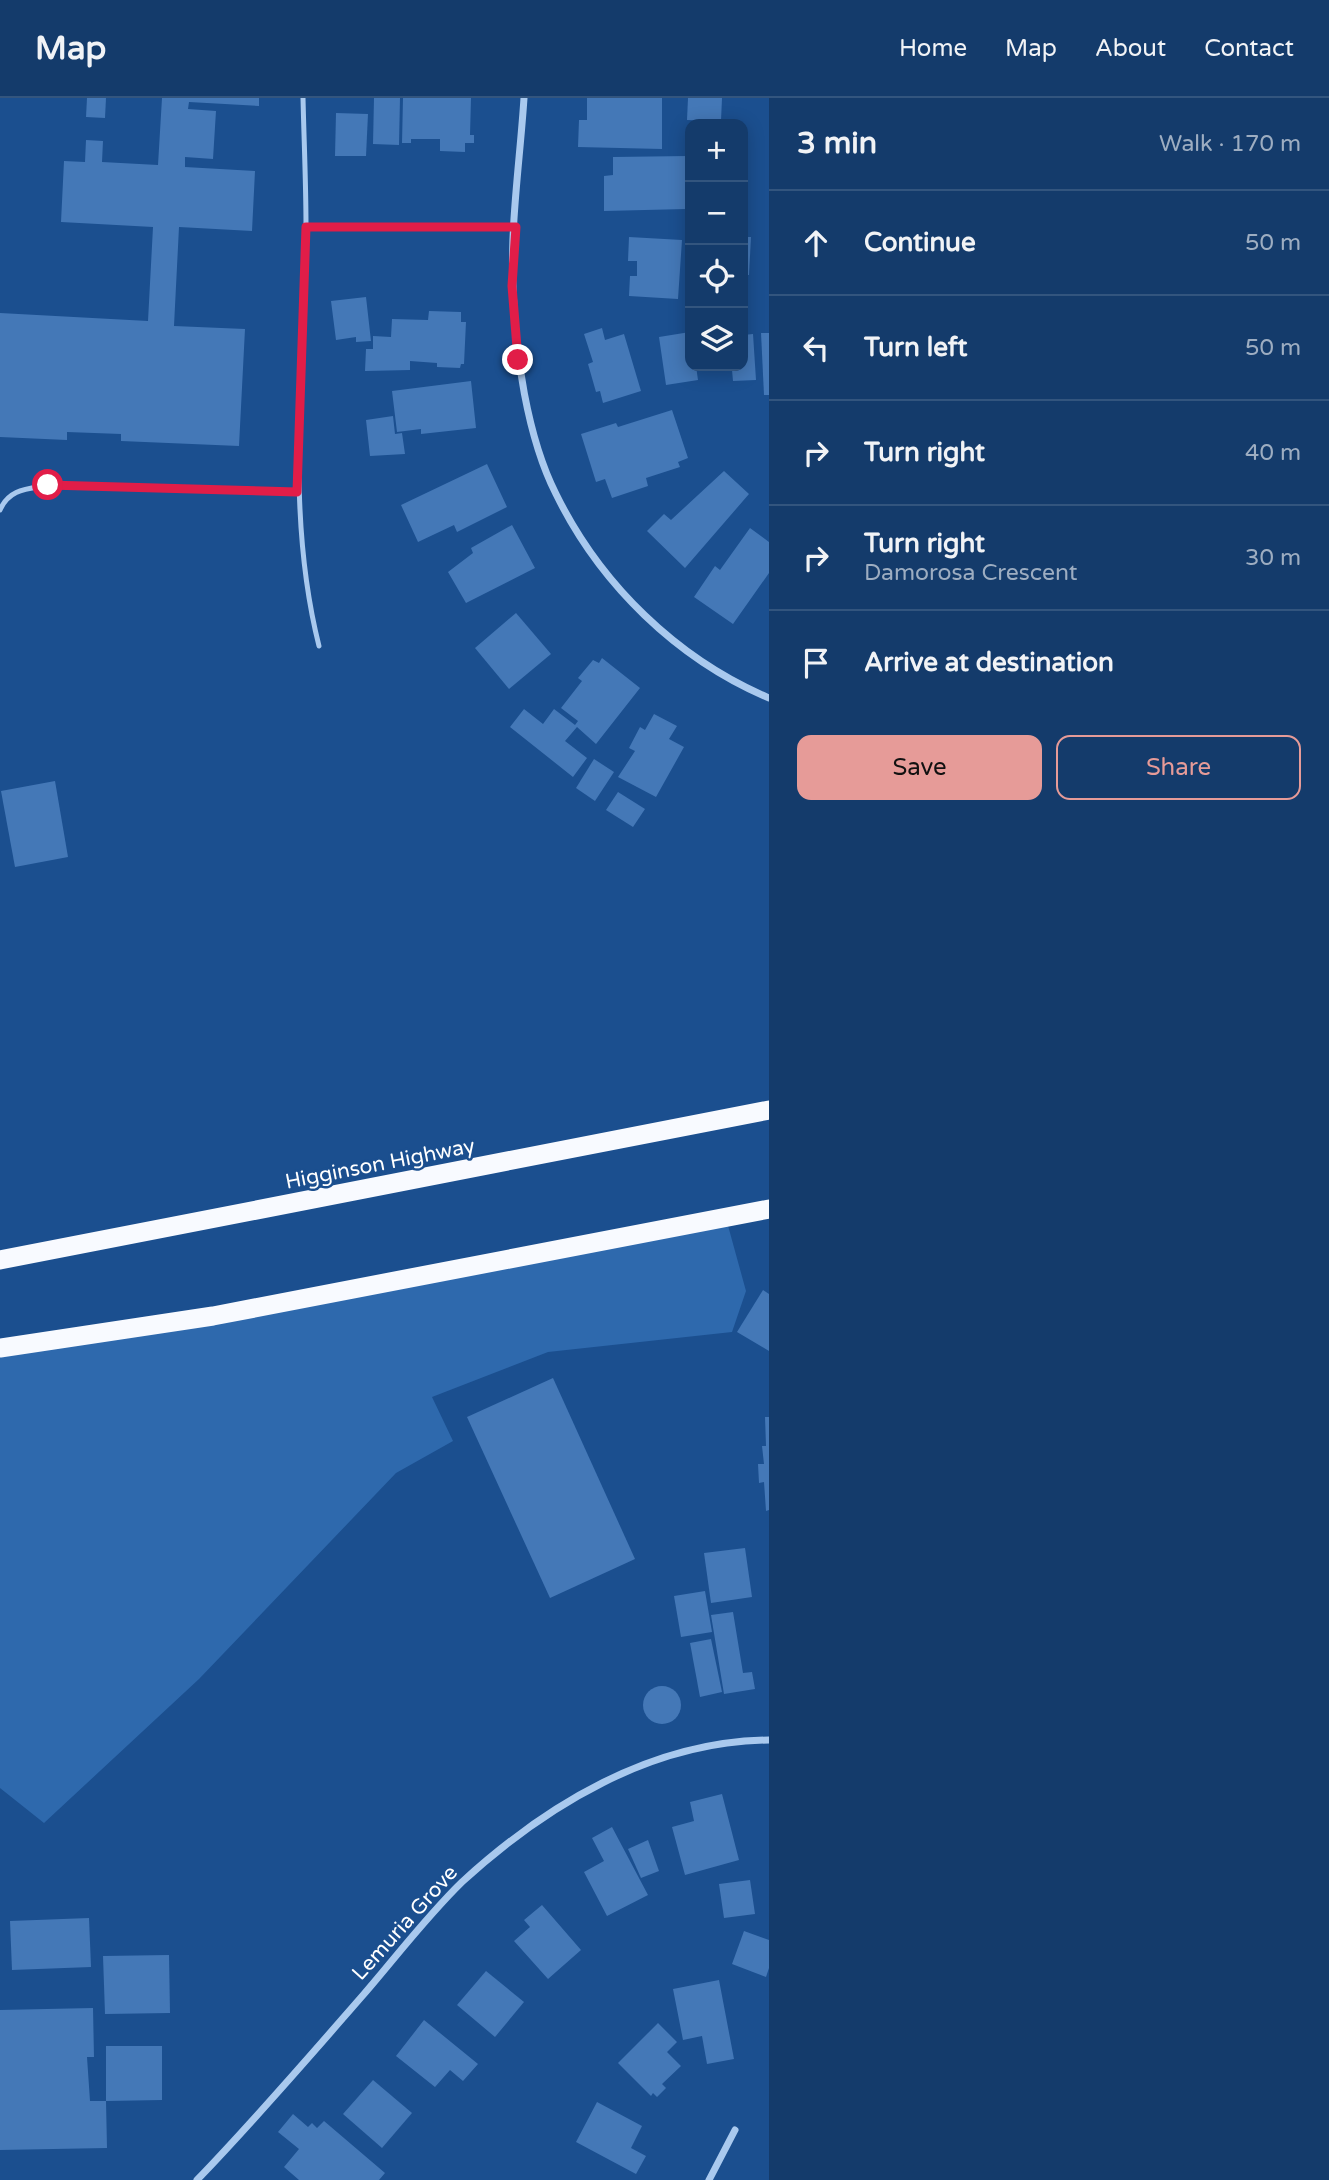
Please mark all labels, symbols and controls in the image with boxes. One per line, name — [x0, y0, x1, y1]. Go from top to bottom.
text: Map — [35, 29, 106, 68]
text: Home — [899, 34, 967, 63]
text: Map — [1005, 34, 1057, 63]
text: About — [1095, 34, 1166, 63]
text: Contact — [1204, 34, 1294, 63]
map controls — [685, 119, 748, 371]
button: + — [685, 119, 748, 182]
text: 3 min — [797, 125, 877, 162]
text: Walk · 170 m — [1159, 130, 1301, 158]
button: − — [685, 182, 748, 245]
icon: ahead — [797, 224, 835, 262]
text: Continue — [864, 227, 976, 258]
text: 50 m — [1245, 229, 1301, 257]
button: locate — [685, 245, 748, 308]
button: layers — [685, 308, 748, 371]
icon: left — [797, 329, 835, 367]
text: Turn left — [864, 332, 967, 363]
text: 50 m — [1245, 334, 1301, 362]
route end — [502, 344, 533, 375]
icon: right — [797, 434, 835, 472]
text: Turn right — [864, 437, 985, 468]
text: 40 m — [1245, 439, 1301, 467]
route start — [32, 469, 63, 500]
text: Turn right — [864, 528, 985, 559]
icon: right — [797, 539, 835, 577]
text: 30 m — [1245, 544, 1301, 572]
text: Damorosa Crescent — [864, 559, 1078, 587]
icon: arrive — [797, 644, 835, 682]
text: Arrive at destination — [864, 647, 1114, 678]
button: Save — [797, 735, 1042, 800]
button: Share — [1056, 735, 1301, 800]
street label: Higginson Highway — [283, 1133, 477, 1195]
street label: Lemuria Grove — [347, 1860, 463, 1985]

